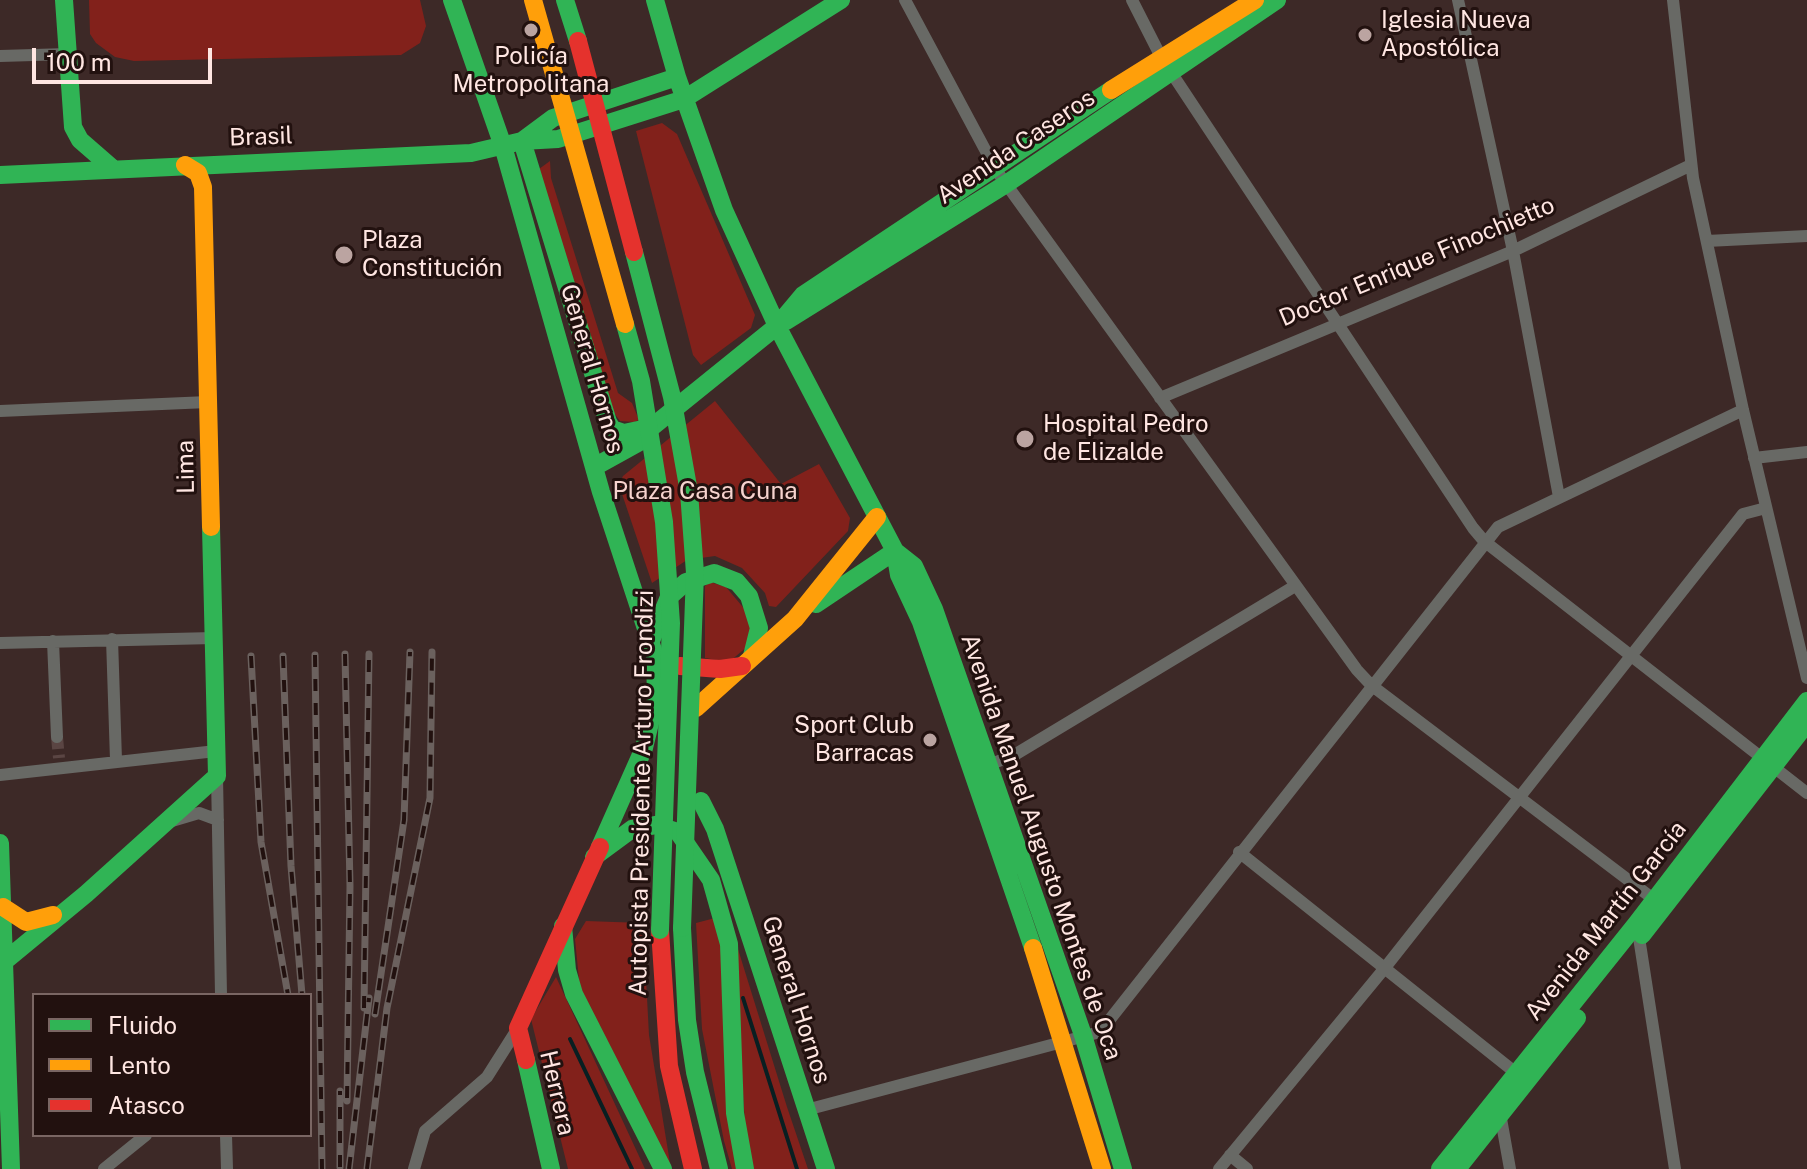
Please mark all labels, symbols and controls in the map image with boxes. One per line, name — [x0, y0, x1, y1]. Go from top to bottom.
place label: Iglesia Nueva Apostólica — [1381, 7, 1530, 63]
marker: Policía Metropolitana — [522, 21, 540, 39]
marker: Iglesia Nueva Apostólica — [1356, 26, 1374, 44]
scale bar — [36, 32, 216, 82]
place label: Policía Metropolitana — [453, 43, 609, 99]
text: 100 m — [46, 48, 112, 76]
street label: Avenida Caseros — [932, 84, 1100, 210]
street label: Brasil — [229, 121, 293, 153]
street label: Doctor Enrique Finochietto — [1275, 191, 1559, 333]
place label: Plaza Constitución — [362, 227, 502, 283]
marker: Plaza Constitución — [333, 244, 355, 266]
street label: General Hornos — [554, 281, 630, 457]
place label: Hospital Pedro de Elizalde — [1043, 411, 1209, 467]
marker: Hospital Pedro de Elizalde — [1014, 428, 1036, 450]
street label: Lima — [171, 440, 201, 494]
park label: Plaza Casa Cuna — [613, 478, 797, 506]
street label: Autopista Presidente Arturo Frondizi — [624, 590, 660, 996]
street label: Avenida Manuel Augusto Montes de Oca — [954, 630, 1128, 1064]
place label: Sport Club Barracas — [794, 712, 914, 768]
marker: Sport Club Barracas — [921, 731, 939, 749]
street label: Avenida Martín García — [1519, 816, 1693, 1026]
street label: General Hornos — [755, 913, 837, 1087]
legend — [32, 993, 312, 1137]
text: Fluido — [108, 1011, 177, 1039]
street label: Herrera — [533, 1048, 581, 1138]
text: Lento — [108, 1051, 171, 1079]
text: Atasco — [108, 1091, 185, 1119]

